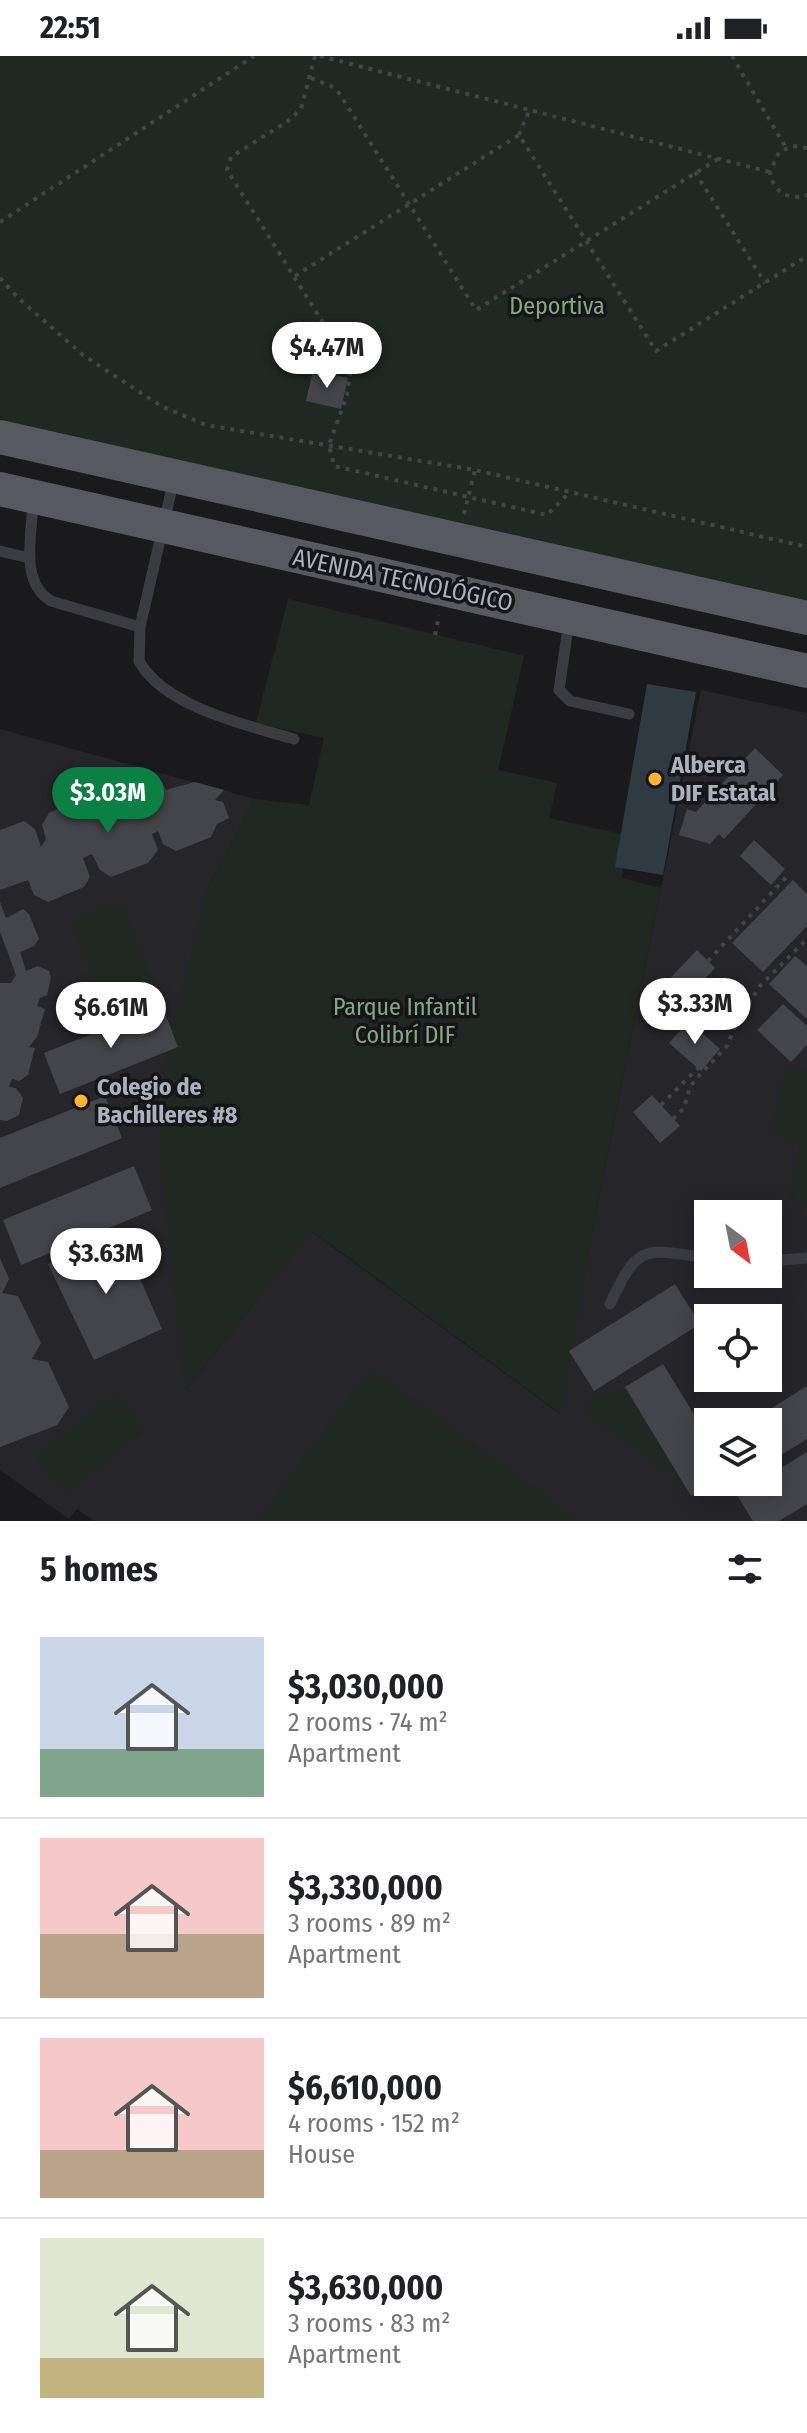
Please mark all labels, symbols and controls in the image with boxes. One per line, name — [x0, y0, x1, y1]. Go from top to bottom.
text: 22:51 — [40, 10, 101, 46]
park label: Deportiva — [509, 292, 605, 320]
pin: $4.47M — [262, 322, 392, 390]
text: $4.47M — [290, 332, 364, 363]
street label: AVENIDA TECNOLÓGICO — [291, 543, 515, 617]
place label: Alberca DIF Estatal — [670, 751, 776, 807]
pin: $3.03M — [43, 767, 173, 835]
marker: Alberca DIF Estatal — [646, 770, 664, 788]
text: $3.03M — [70, 777, 146, 808]
pin: $3.33M — [630, 978, 760, 1046]
pin: $6.61M — [46, 982, 176, 1050]
text: $3.33M — [658, 988, 732, 1019]
text: $6.61M — [74, 992, 148, 1023]
park label: Parque Infantil Colibrí DIF — [333, 993, 477, 1049]
place label: Colegio de Bachilleres #8 — [97, 1073, 238, 1129]
marker: Colegio de Bachilleres #8 — [72, 1092, 90, 1110]
north arrow — [694, 1200, 782, 1288]
map controls — [694, 1200, 782, 1496]
pin: $3.63M — [41, 1228, 171, 1296]
text: $3.63M — [68, 1238, 144, 1269]
button: locate — [694, 1304, 782, 1392]
button: layers — [694, 1408, 782, 1496]
icon: filters — [723, 1547, 767, 1591]
text: 5 homes — [40, 1549, 158, 1590]
text: $3,030,000 — [288, 1666, 444, 1707]
icon: home — [104, 1669, 200, 1765]
text: 2 rooms · 74 m² — [288, 1707, 448, 1738]
text: Apartment — [288, 1738, 401, 1769]
text: $3,330,000 — [288, 1867, 443, 1908]
icon: home — [104, 1870, 200, 1966]
text: 3 rooms · 89 m² — [288, 1908, 451, 1939]
text: Apartment — [288, 1939, 401, 1970]
text: $6,610,000 — [288, 2067, 442, 2108]
icon: home — [104, 2070, 200, 2166]
text: 4 rooms · 152 m² — [288, 2108, 460, 2139]
text: House — [288, 2139, 355, 2170]
text: $3,630,000 — [288, 2267, 443, 2308]
icon: home — [104, 2270, 200, 2366]
text: 3 rooms · 83 m² — [288, 2308, 450, 2339]
text: Apartment — [288, 2339, 401, 2370]

